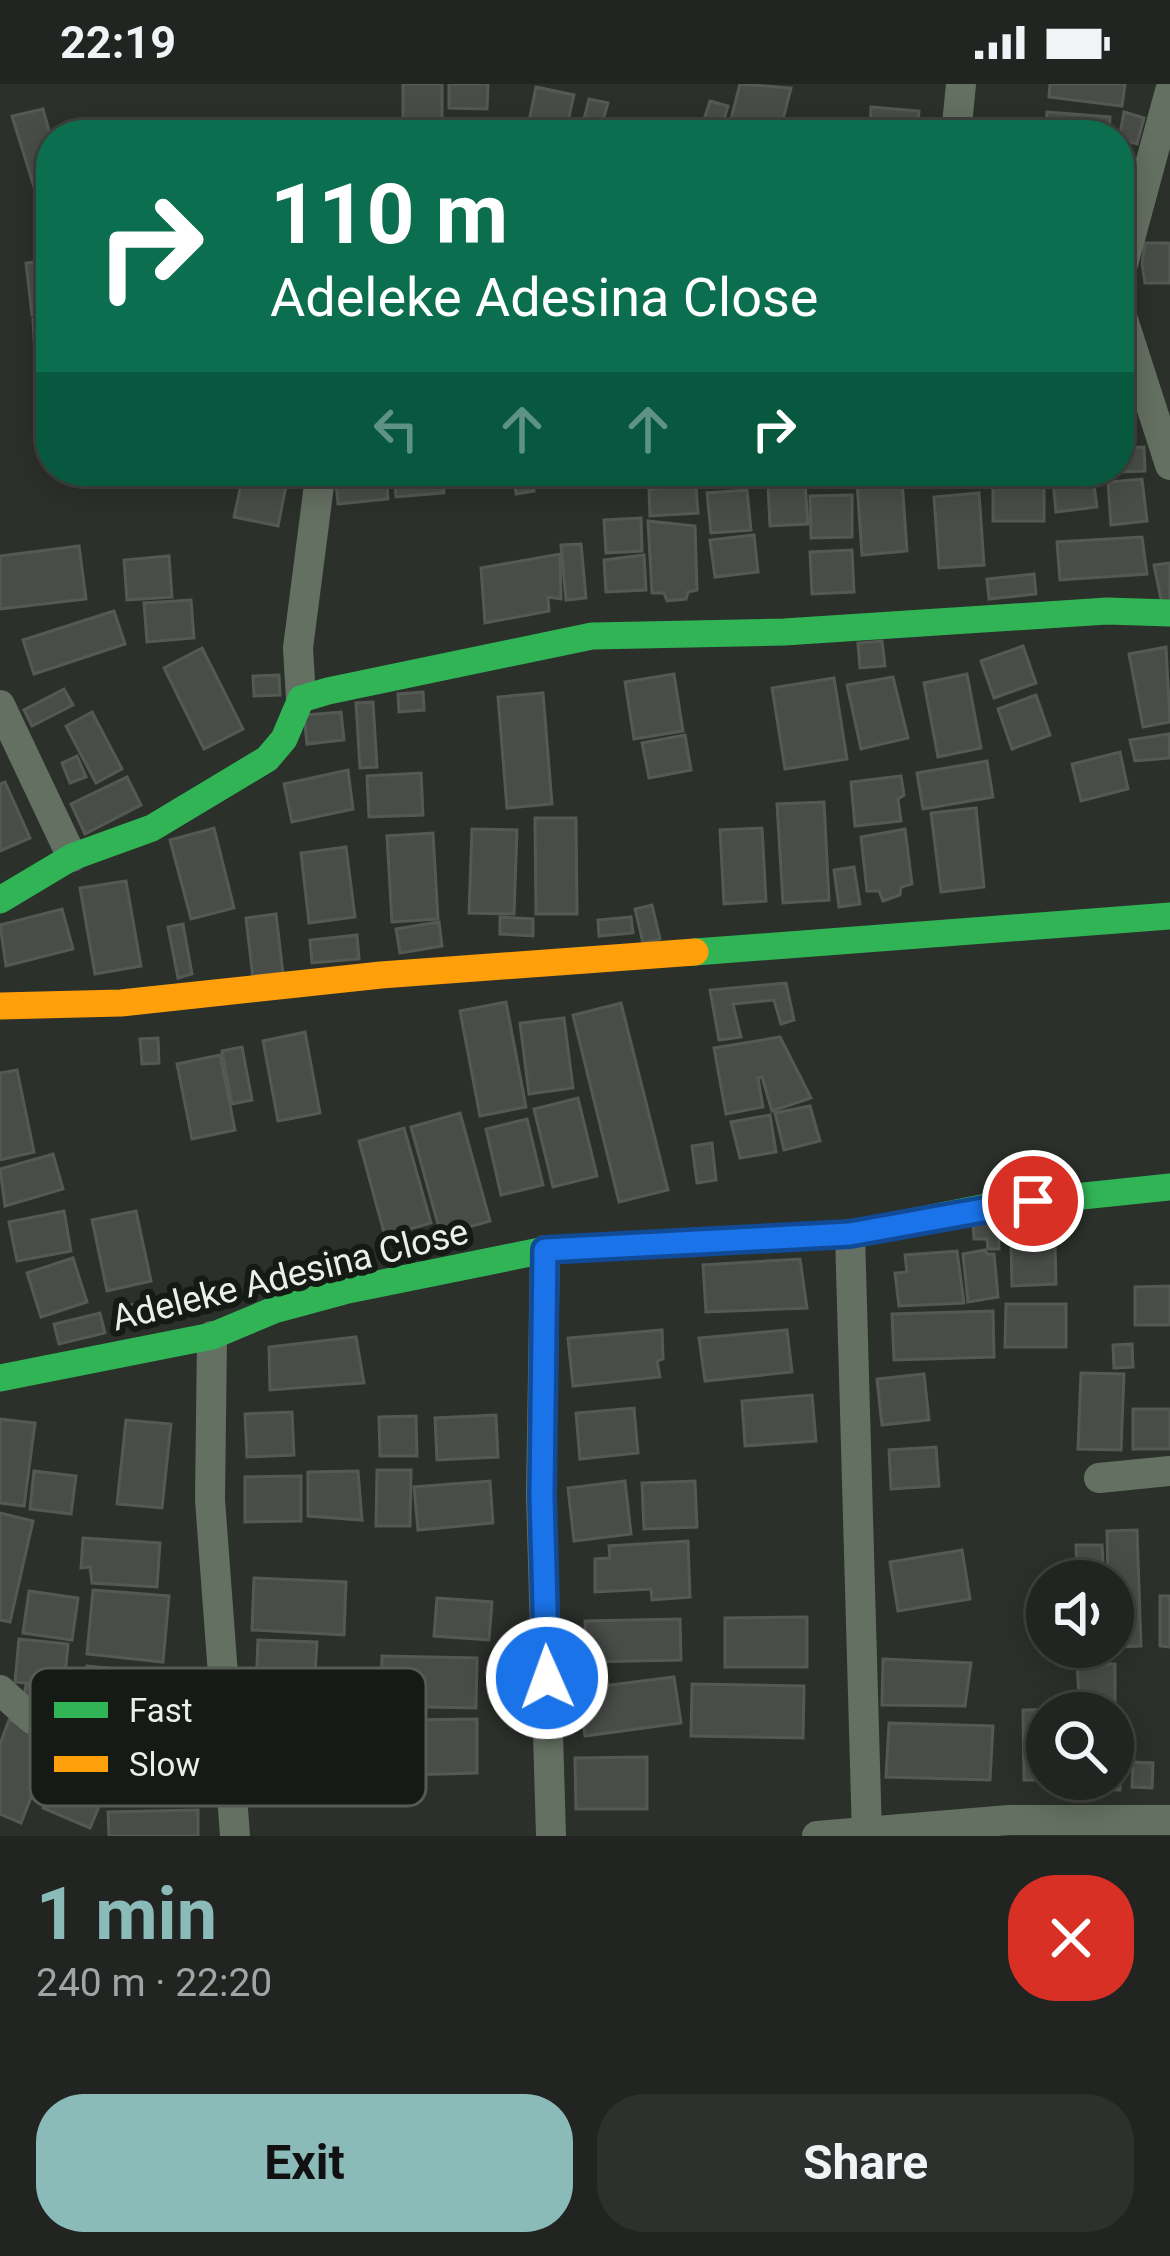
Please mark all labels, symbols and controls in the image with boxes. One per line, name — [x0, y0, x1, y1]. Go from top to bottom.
text: 22:19 — [60, 16, 176, 69]
text: 110 m — [270, 165, 508, 264]
icon: right — [72, 168, 228, 324]
text: Adeleke Adesina Close — [270, 266, 818, 329]
icon: left — [363, 396, 429, 462]
icon: ahead — [489, 396, 555, 462]
icon: ahead — [615, 396, 681, 462]
icon: right — [741, 396, 807, 462]
pin — [982, 1150, 1084, 1252]
icon: arrive — [1000, 1168, 1066, 1234]
street label: Adeleke Adesina Close — [108, 1210, 472, 1340]
map controls — [1026, 1560, 1134, 1800]
button: sound — [1026, 1560, 1134, 1668]
position arrow — [484, 1615, 610, 1741]
legend — [30, 1668, 426, 1806]
text: Fast — [129, 1691, 192, 1730]
button: search — [1026, 1692, 1134, 1800]
text: Slow — [129, 1745, 200, 1784]
text: 1 min — [36, 1872, 217, 1957]
button: close — [1008, 1875, 1134, 2001]
text: 240 m · 22:20 — [36, 1960, 272, 2006]
button: Exit — [36, 2094, 573, 2232]
button: Share — [597, 2094, 1134, 2232]

